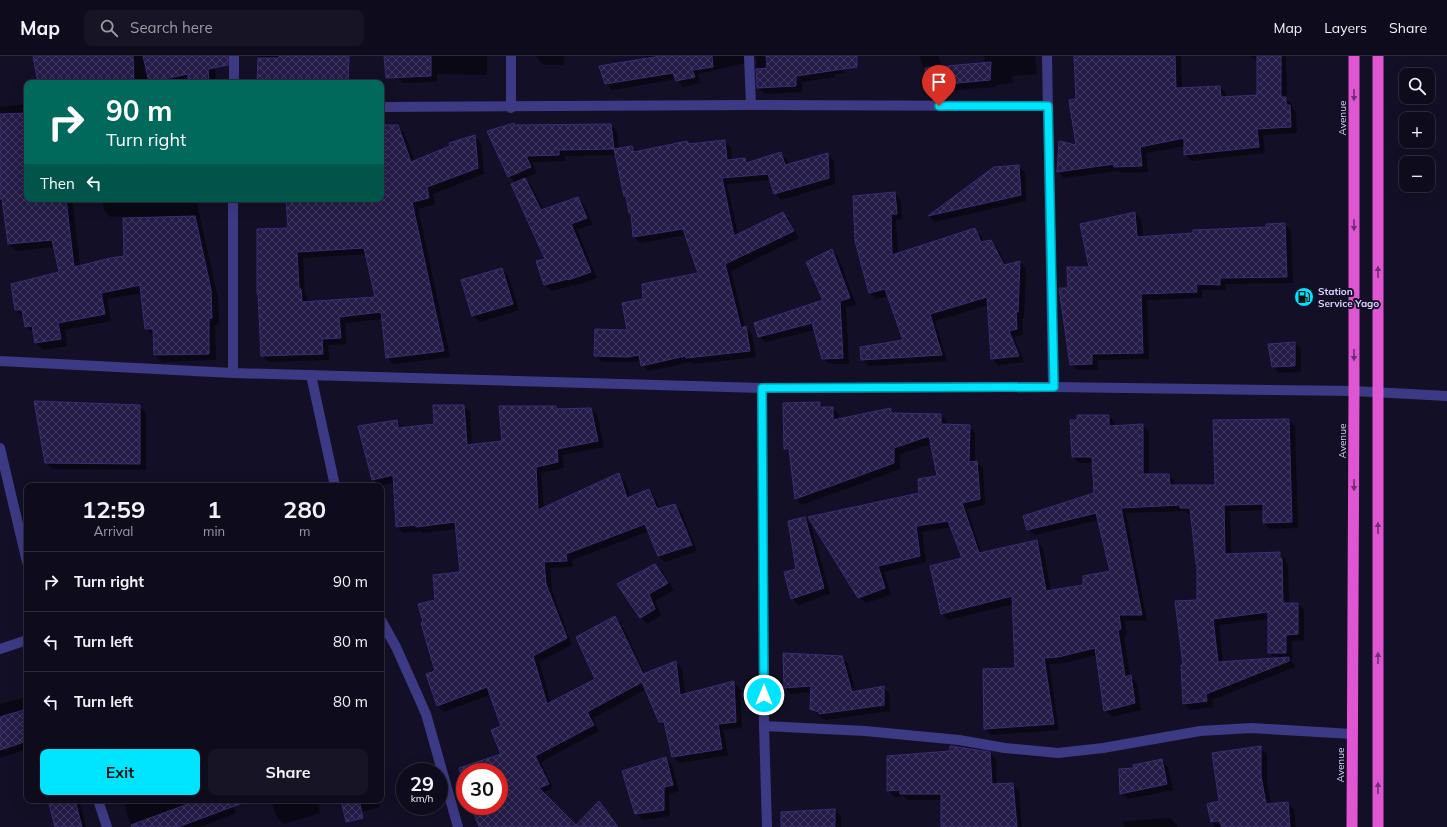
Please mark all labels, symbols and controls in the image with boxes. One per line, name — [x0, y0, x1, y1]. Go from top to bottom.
search box — [84, 10, 364, 46]
text: Map — [20, 16, 60, 40]
icon: search — [98, 17, 120, 39]
text: Search here — [130, 18, 213, 37]
text: Map — [1273, 19, 1302, 37]
text: Layers — [1324, 19, 1367, 37]
text: Share — [1389, 19, 1427, 37]
pin — [922, 65, 956, 106]
map controls — [1399, 68, 1435, 192]
button: search — [1399, 68, 1435, 104]
icon: arrive — [928, 71, 950, 93]
one-way arrow — [1351, 89, 1357, 102]
text: 90 m — [106, 93, 172, 128]
icon: right — [40, 96, 92, 148]
street label: Avenue — [1336, 101, 1349, 135]
button: + — [1399, 112, 1435, 148]
text: Turn right — [106, 128, 186, 151]
button: − — [1399, 156, 1435, 192]
icon: left — [83, 172, 105, 194]
text: Then — [40, 174, 75, 193]
one-way arrow — [1351, 219, 1357, 232]
one-way arrow — [1375, 265, 1381, 278]
place label: Station Service Yago — [1318, 285, 1379, 310]
fuel station icon: Station Service Yago — [1293, 286, 1315, 308]
one-way arrow — [1351, 349, 1357, 362]
street label: Avenue — [1336, 424, 1349, 458]
one-way arrow — [1351, 479, 1357, 492]
text: 12:59 — [82, 494, 145, 524]
text: 1 — [207, 494, 221, 524]
text: 280 — [283, 494, 326, 524]
one-way arrow — [1375, 521, 1381, 534]
text: Arrival — [94, 523, 133, 539]
text: min — [203, 523, 225, 539]
text: m — [299, 523, 310, 539]
icon: right — [40, 571, 62, 593]
text: Turn right — [74, 572, 144, 591]
text: 90 m — [333, 572, 368, 591]
icon: left — [40, 631, 62, 653]
text: Turn left — [74, 632, 133, 651]
text: 80 m — [333, 632, 368, 651]
one-way arrow — [1375, 651, 1381, 664]
position arrow — [743, 674, 785, 716]
icon: left — [40, 691, 62, 713]
text: Turn left — [74, 692, 133, 711]
text: 80 m — [333, 692, 368, 711]
street label: Avenue — [1334, 748, 1347, 782]
button: Exit — [40, 749, 200, 795]
button: Share — [208, 749, 368, 795]
speed limit sign: 30 — [456, 763, 508, 815]
text: 29 — [410, 771, 434, 796]
one-way arrow — [1375, 781, 1381, 794]
text: km/h — [411, 792, 433, 805]

